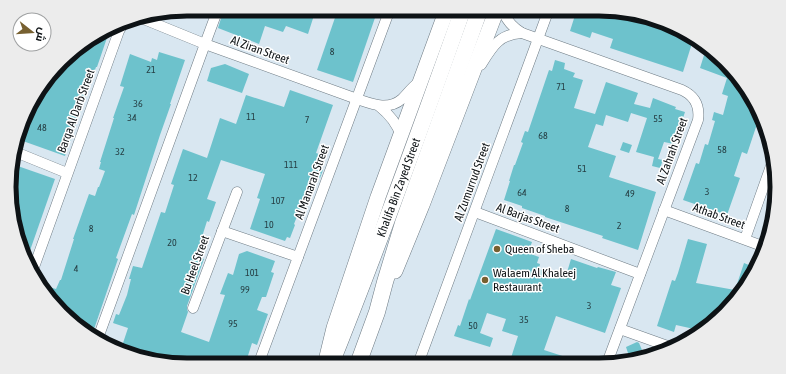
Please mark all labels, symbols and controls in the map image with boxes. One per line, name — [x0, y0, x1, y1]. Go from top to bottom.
north arrow — [12, 12, 52, 52]
text: ش — [33, 26, 49, 43]
street label: Al Ziran Street — [229, 33, 292, 67]
house number: 8 — [330, 46, 335, 57]
house number: 21 — [146, 64, 156, 75]
street label: Barqa Al Darb Street — [54, 67, 98, 155]
house number: 71 — [556, 81, 566, 92]
house number: 36 — [133, 98, 143, 109]
house number: 11 — [246, 111, 256, 122]
house number: 34 — [127, 112, 137, 123]
house number: 55 — [653, 113, 663, 124]
house number: 7 — [305, 114, 310, 125]
street label: Al Zahrah Street — [653, 115, 691, 186]
house number: 48 — [37, 122, 47, 133]
house number: 68 — [538, 130, 548, 141]
street label: Khalifa Bin Zayed Street — [374, 135, 424, 239]
street label: Al Zumurrud Street — [451, 140, 493, 223]
street label: Al Manarah Street — [292, 142, 332, 221]
house number: 58 — [717, 144, 727, 155]
house number: 32 — [115, 146, 125, 157]
house number: 111 — [284, 159, 298, 170]
house number: 51 — [577, 163, 587, 174]
house number: 12 — [188, 172, 198, 183]
house number: 3 — [705, 186, 710, 197]
house number: 64 — [517, 187, 527, 198]
house number: 49 — [625, 188, 635, 199]
house number: 107 — [271, 195, 285, 206]
street label: Al Barjas Street — [495, 200, 562, 236]
street label: Athab Street — [691, 200, 747, 232]
house number: 8 — [565, 203, 570, 214]
house number: 10 — [264, 219, 274, 230]
house number: 2 — [617, 220, 622, 231]
house number: 8 — [89, 223, 94, 234]
street label: Bu Heel Street — [178, 233, 212, 297]
house number: 20 — [167, 237, 177, 248]
place label: Queen of Sheba — [505, 242, 574, 256]
marker: Queen of Sheba — [492, 244, 502, 254]
house number: 4 — [74, 263, 79, 274]
place label: Walaem Al Khaleej Restaurant — [493, 266, 576, 294]
house number: 101 — [245, 267, 259, 278]
marker: Walaem Al Khaleej Restaurant — [480, 275, 490, 285]
house number: 99 — [240, 284, 250, 295]
house number: 3 — [587, 300, 592, 311]
house number: 35 — [519, 314, 529, 325]
house number: 95 — [228, 318, 238, 329]
house number: 50 — [468, 320, 478, 331]

